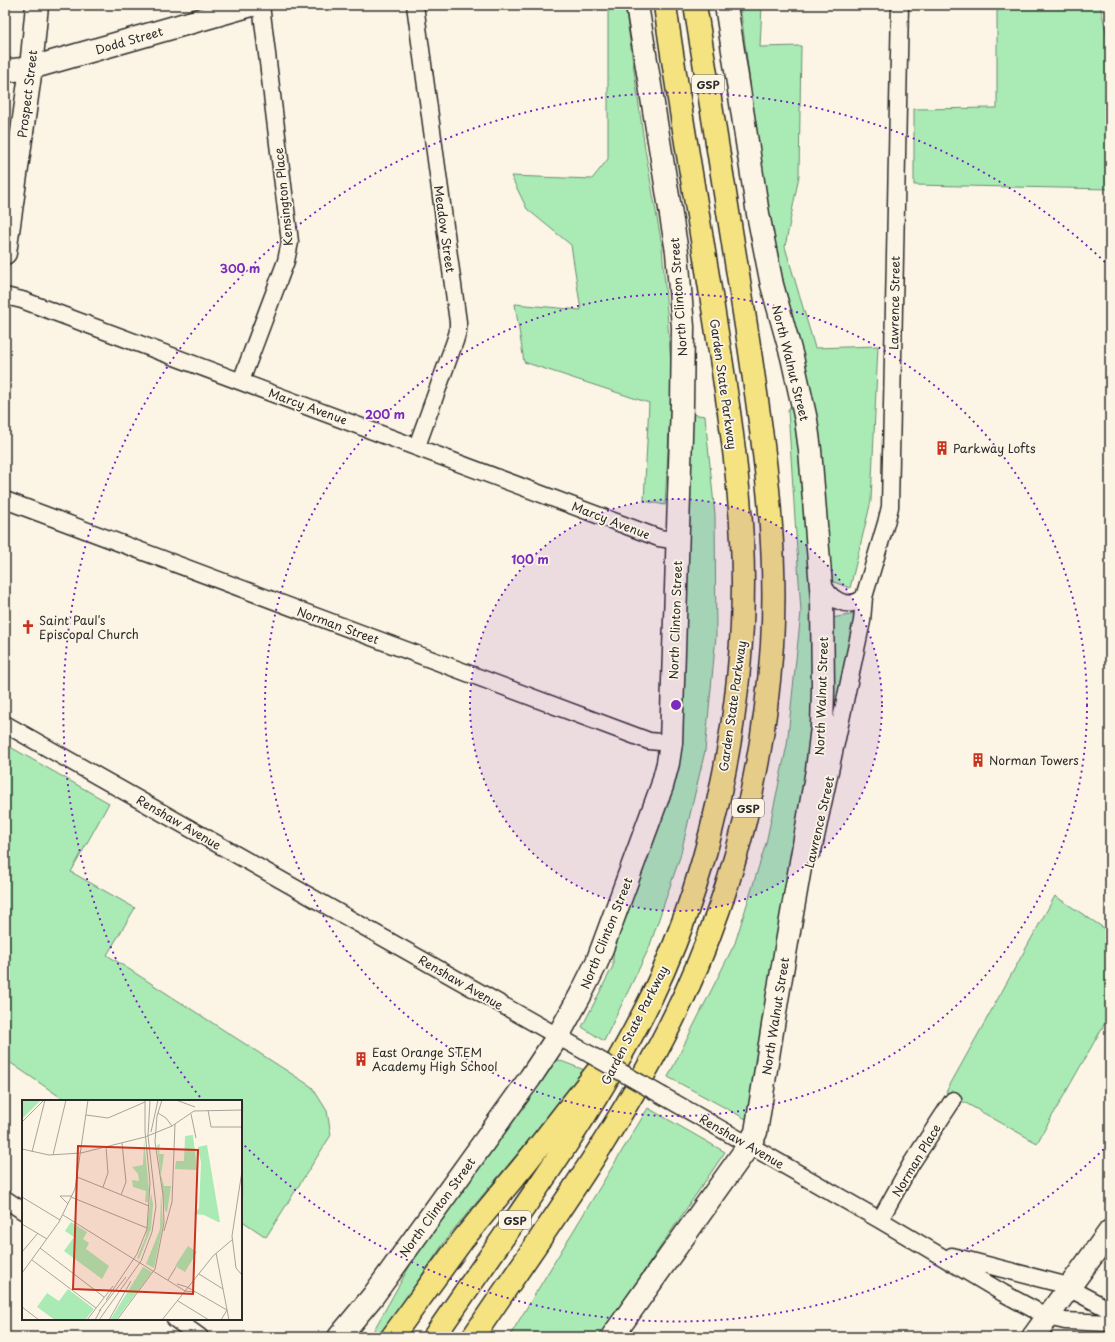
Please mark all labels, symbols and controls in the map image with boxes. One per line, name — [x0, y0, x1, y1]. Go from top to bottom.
street label: Dodd Street — [93, 22, 165, 58]
street label: Prospect Street — [13, 49, 41, 139]
road number: GSP — [692, 75, 724, 93]
street label: Kensington Place — [269, 147, 297, 247]
street label: Meadow Street — [430, 184, 460, 274]
street label: North Clinton Street — [665, 237, 691, 357]
street label: Lawrence Street — [884, 256, 904, 350]
text: 300 m — [220, 259, 260, 277]
street label: North Walnut Street — [768, 303, 814, 423]
street label: Garden State Parkway — [706, 317, 742, 451]
street label: Marcy Avenue — [266, 383, 350, 429]
text: 200 m — [365, 405, 405, 423]
place label: Parkway Lofts — [953, 439, 1036, 457]
building icon: Parkway Lofts — [934, 440, 950, 456]
street label: Marcy Avenue — [569, 497, 653, 543]
text: 100 m — [511, 550, 549, 568]
street label: North Clinton Street — [664, 560, 686, 680]
street label: Norman Street — [295, 602, 382, 648]
place label: Saint Paul's Episcopal Church — [39, 611, 139, 643]
church icon: Saint Paul's Episcopal Church — [20, 619, 36, 635]
street label: North Walnut Street — [810, 636, 832, 756]
street label: Garden State Parkway — [714, 639, 750, 773]
centre of rings — [669, 698, 683, 712]
place label: Norman Towers — [989, 751, 1079, 769]
building icon: Norman Towers — [970, 752, 986, 768]
street label: Lawrence Street — [800, 774, 838, 870]
street label: Renshaw Avenue — [133, 790, 225, 854]
road number: GSP — [732, 799, 764, 817]
street label: North Clinton Street — [575, 874, 637, 991]
street label: Renshaw Avenue — [415, 950, 507, 1014]
street label: North Walnut Street — [757, 956, 793, 1076]
street label: Garden State Parkway — [596, 962, 672, 1088]
place label: East Orange STEM Academy High School — [372, 1043, 498, 1075]
building icon: East Orange STEM Academy High School — [353, 1051, 369, 1067]
inset map — [22, 1100, 242, 1320]
street label: Renshaw Avenue — [696, 1109, 788, 1173]
street label: Norman Place — [887, 1120, 945, 1200]
street label: North Clinton Street — [395, 1154, 479, 1260]
road number: GSP — [499, 1211, 531, 1229]

